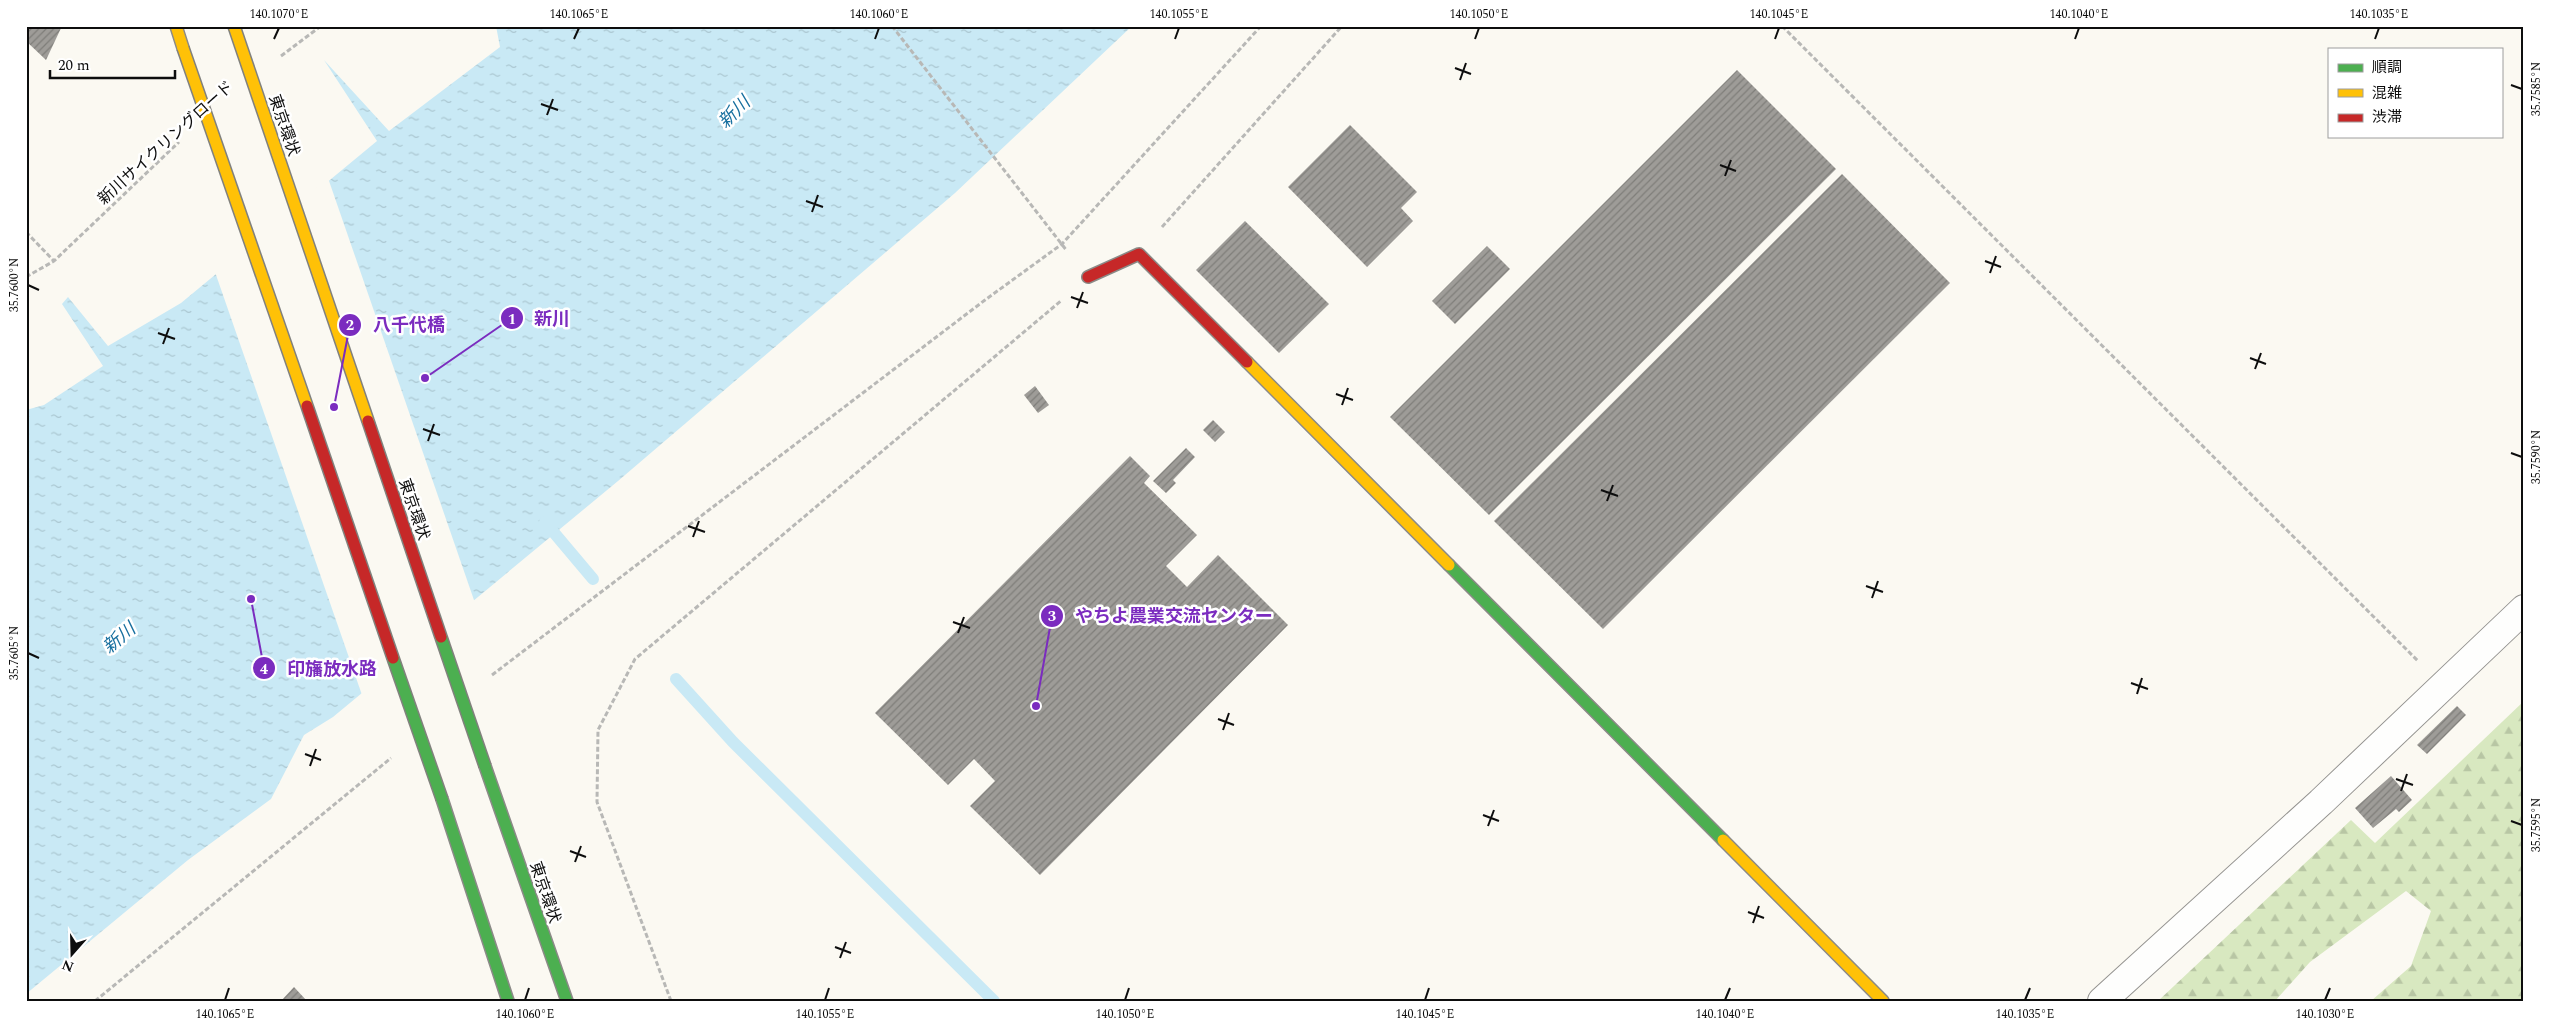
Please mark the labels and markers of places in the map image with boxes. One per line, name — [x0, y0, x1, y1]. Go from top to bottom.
callout: 新川 — [499, 302, 580, 335]
callout: 八千代橋 — [338, 308, 455, 341]
callout: やちよ農業交流センター — [1040, 599, 1283, 632]
callout: 印旛放水路 — [252, 652, 387, 685]

